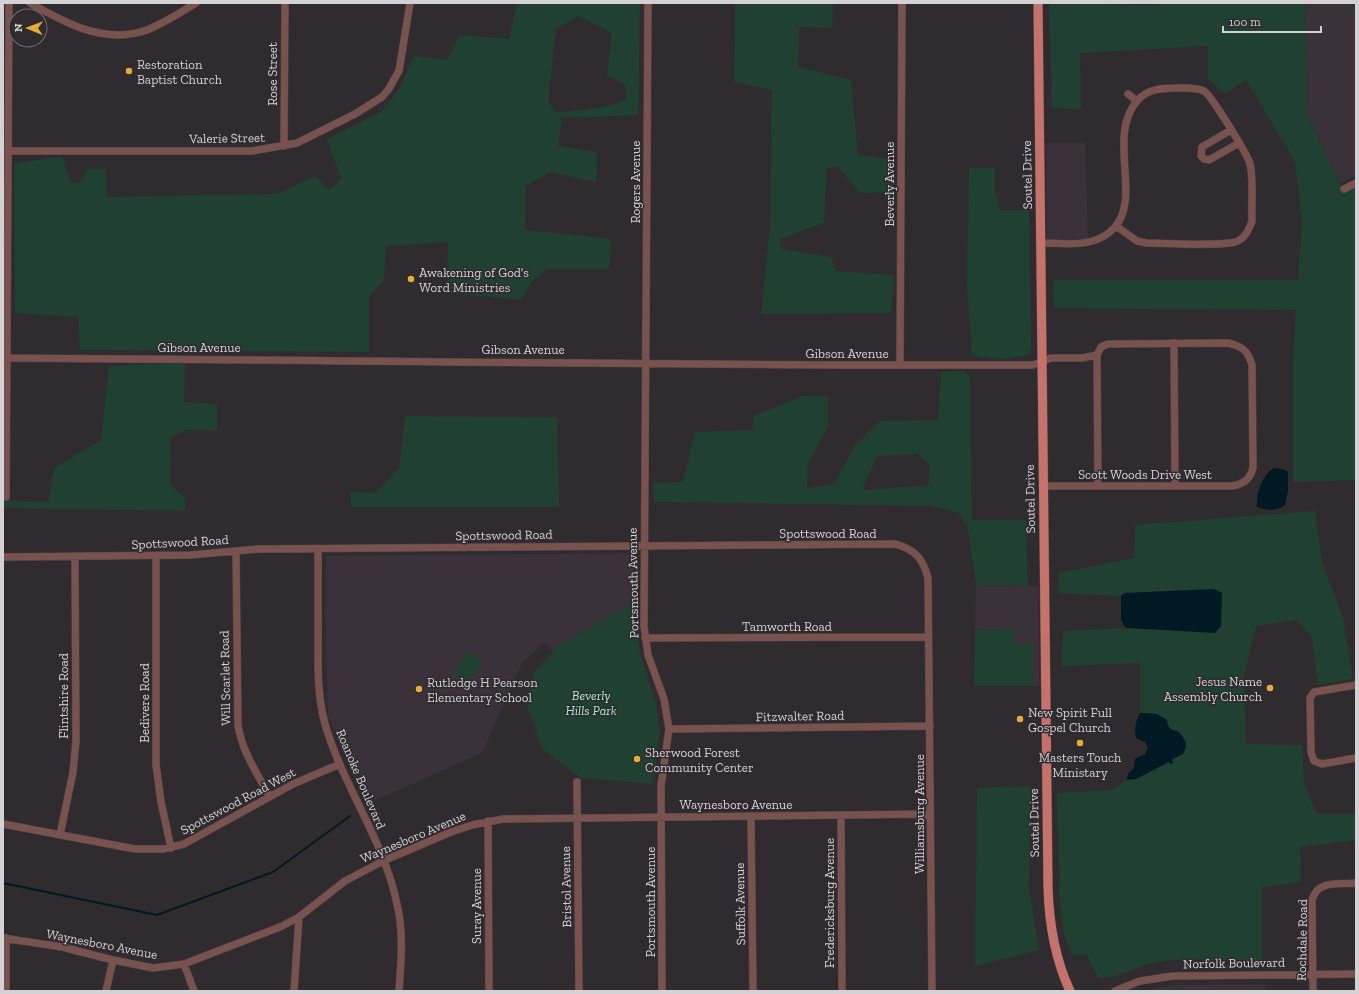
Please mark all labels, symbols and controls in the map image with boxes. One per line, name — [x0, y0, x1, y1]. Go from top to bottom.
north arrow — [8, 8, 48, 48]
scale bar — [1223, 8, 1321, 34]
text: 100 m — [1229, 15, 1261, 29]
text: N — [12, 23, 25, 32]
street label: Rose Street — [265, 42, 280, 106]
place label: Restoration Baptist Church — [137, 57, 223, 87]
marker: Restoration Baptist Church — [124, 66, 134, 76]
street label: Valerie Street — [188, 130, 265, 146]
street label: Soutel Drive — [1019, 140, 1035, 210]
street label: Rogers Avenue — [628, 141, 643, 223]
street label: Beverly Avenue — [882, 142, 897, 226]
place label: Awakening of God's Word Ministries — [419, 265, 529, 295]
marker: Awakening of God's Word Ministries — [406, 274, 416, 284]
street label: Gibson Avenue — [157, 340, 241, 355]
street label: Gibson Avenue — [481, 342, 565, 357]
street label: Gibson Avenue — [805, 346, 889, 361]
street label: Soutel Drive — [1022, 464, 1038, 534]
street label: Scott Woods Drive West — [1078, 467, 1212, 482]
street label: Spottswood Road — [779, 526, 877, 541]
street label: Spottswood Road — [455, 527, 553, 543]
street label: Portsmouth Avenue — [625, 528, 641, 638]
street label: Spottswood Road — [131, 532, 229, 552]
street label: Tamworth Road — [742, 619, 832, 634]
street label: Will Scarlet Road — [217, 630, 233, 726]
street label: Flintshire Road — [56, 653, 71, 739]
street label: Bedivere Road — [137, 663, 152, 743]
place label: Jesus Name Assembly Church — [1164, 674, 1263, 704]
place label: Rutledge H Pearson Elementary School — [427, 675, 538, 705]
marker: Jesus Name Assembly Church — [1265, 683, 1275, 693]
marker: Rutledge H Pearson Elementary School — [414, 684, 424, 694]
park label: Beverly Hills Park — [565, 688, 617, 718]
place label: New Spirit Full Gospel Church — [1028, 705, 1113, 735]
street label: Fitzwalter Road — [756, 708, 844, 724]
marker: New Spirit Full Gospel Church — [1015, 714, 1025, 724]
street label: Roanoke Boulevard — [333, 727, 389, 831]
marker: Masters Touch Ministary — [1075, 738, 1085, 748]
place label: Sherwood Forest Community Center — [645, 745, 753, 775]
place label: Masters Touch Ministary — [1039, 750, 1122, 780]
marker: Sherwood Forest Community Center — [632, 754, 642, 764]
street label: Williamsburg Avenue — [912, 754, 927, 874]
street label: Spottswood Road West — [178, 764, 298, 838]
street label: Soutel Drive — [1026, 788, 1042, 858]
street label: Waynesboro Avenue — [680, 797, 792, 812]
street label: Waynesboro Avenue — [358, 808, 468, 866]
street label: Fredericksburg Avenue — [822, 838, 837, 968]
street label: Bristol Avenue — [558, 846, 574, 928]
street label: Portsmouth Avenue — [643, 847, 658, 957]
street label: Suffolk Avenue — [732, 862, 748, 946]
street label: Suray Avenue — [469, 868, 484, 944]
street label: Rochdale Road — [1294, 899, 1310, 981]
street label: Waynesboro Avenue — [45, 926, 159, 962]
street label: Norfolk Boulevard — [1183, 955, 1285, 971]

